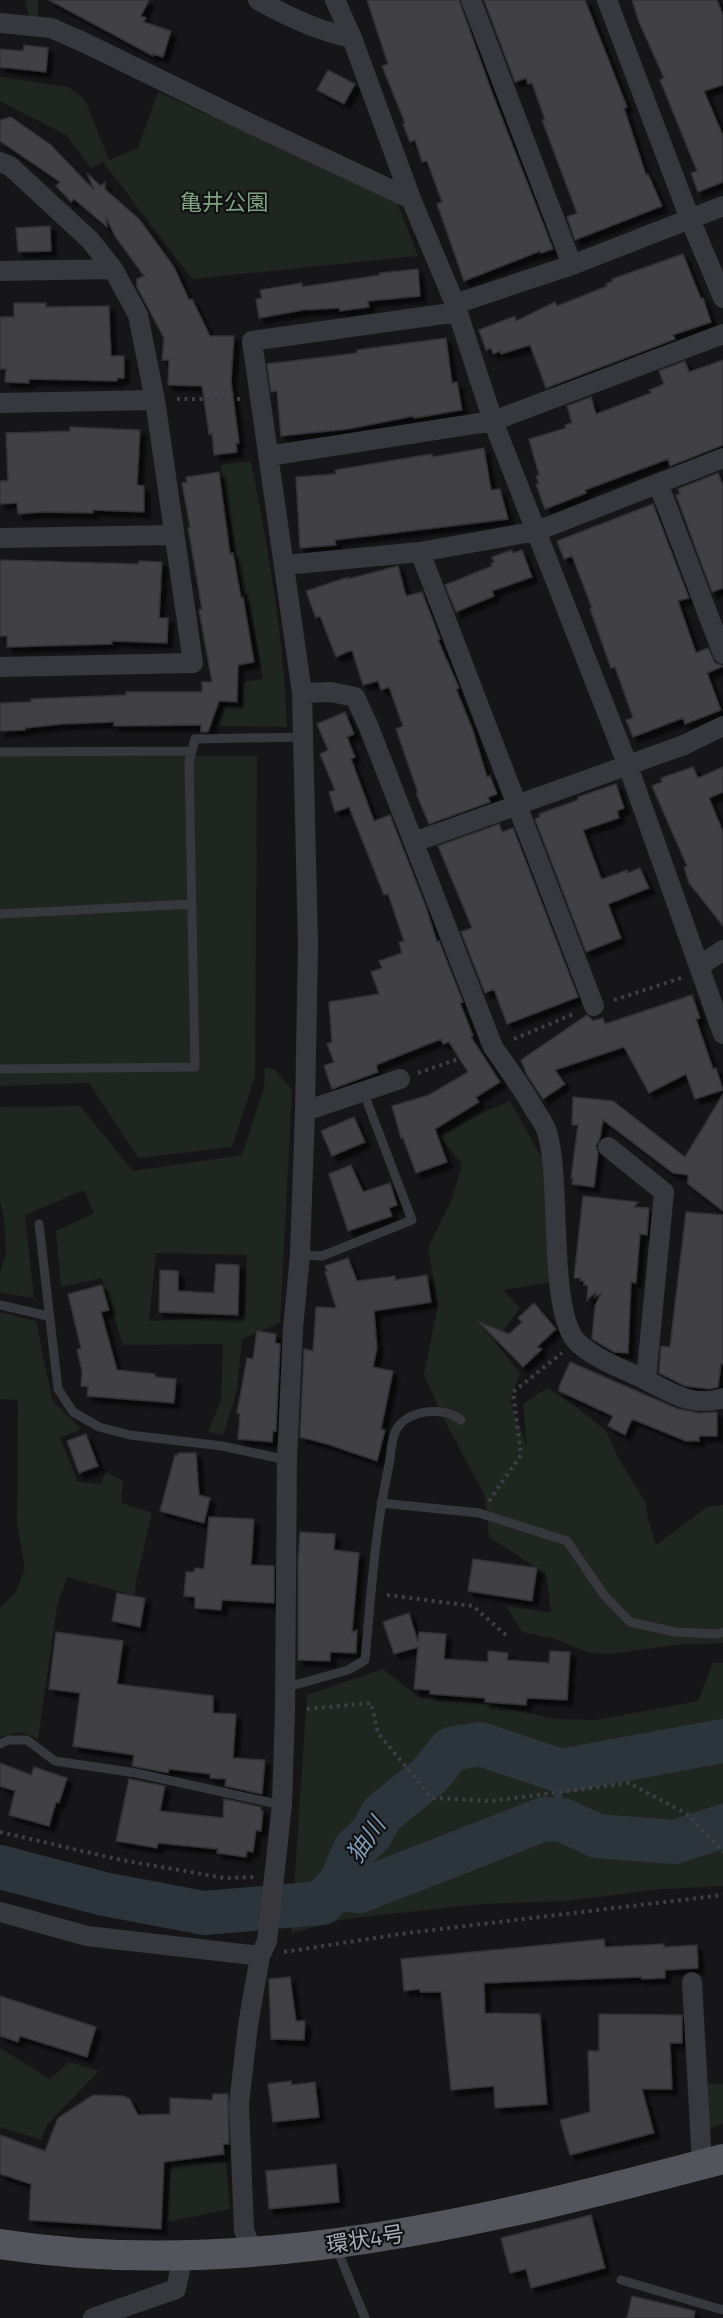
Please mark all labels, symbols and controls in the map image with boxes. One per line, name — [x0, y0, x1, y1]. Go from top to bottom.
park label: 亀井公園 — [180, 185, 268, 219]
water label: 㹨川 — [337, 1807, 395, 1869]
street label: 環状4号 — [324, 2216, 406, 2262]

